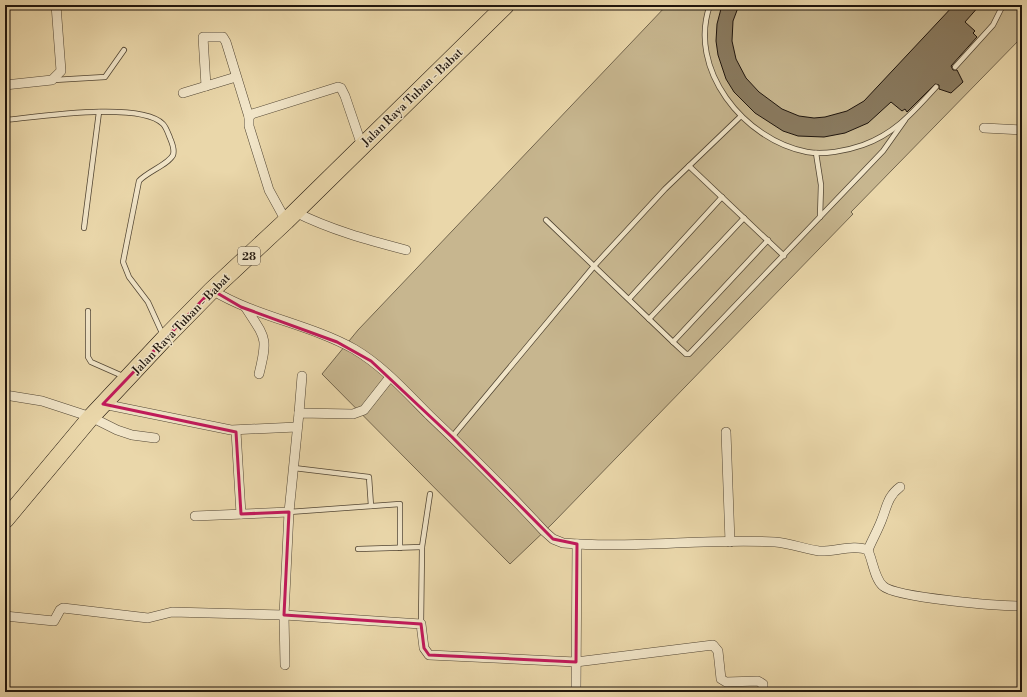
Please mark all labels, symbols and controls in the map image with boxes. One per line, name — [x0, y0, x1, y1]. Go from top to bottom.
street label: Jalan Raya Tuban - Babat — [358, 45, 467, 150]
road number: 28 — [238, 247, 260, 265]
street label: Jalan Raya Tuban - Babat — [128, 270, 234, 379]

